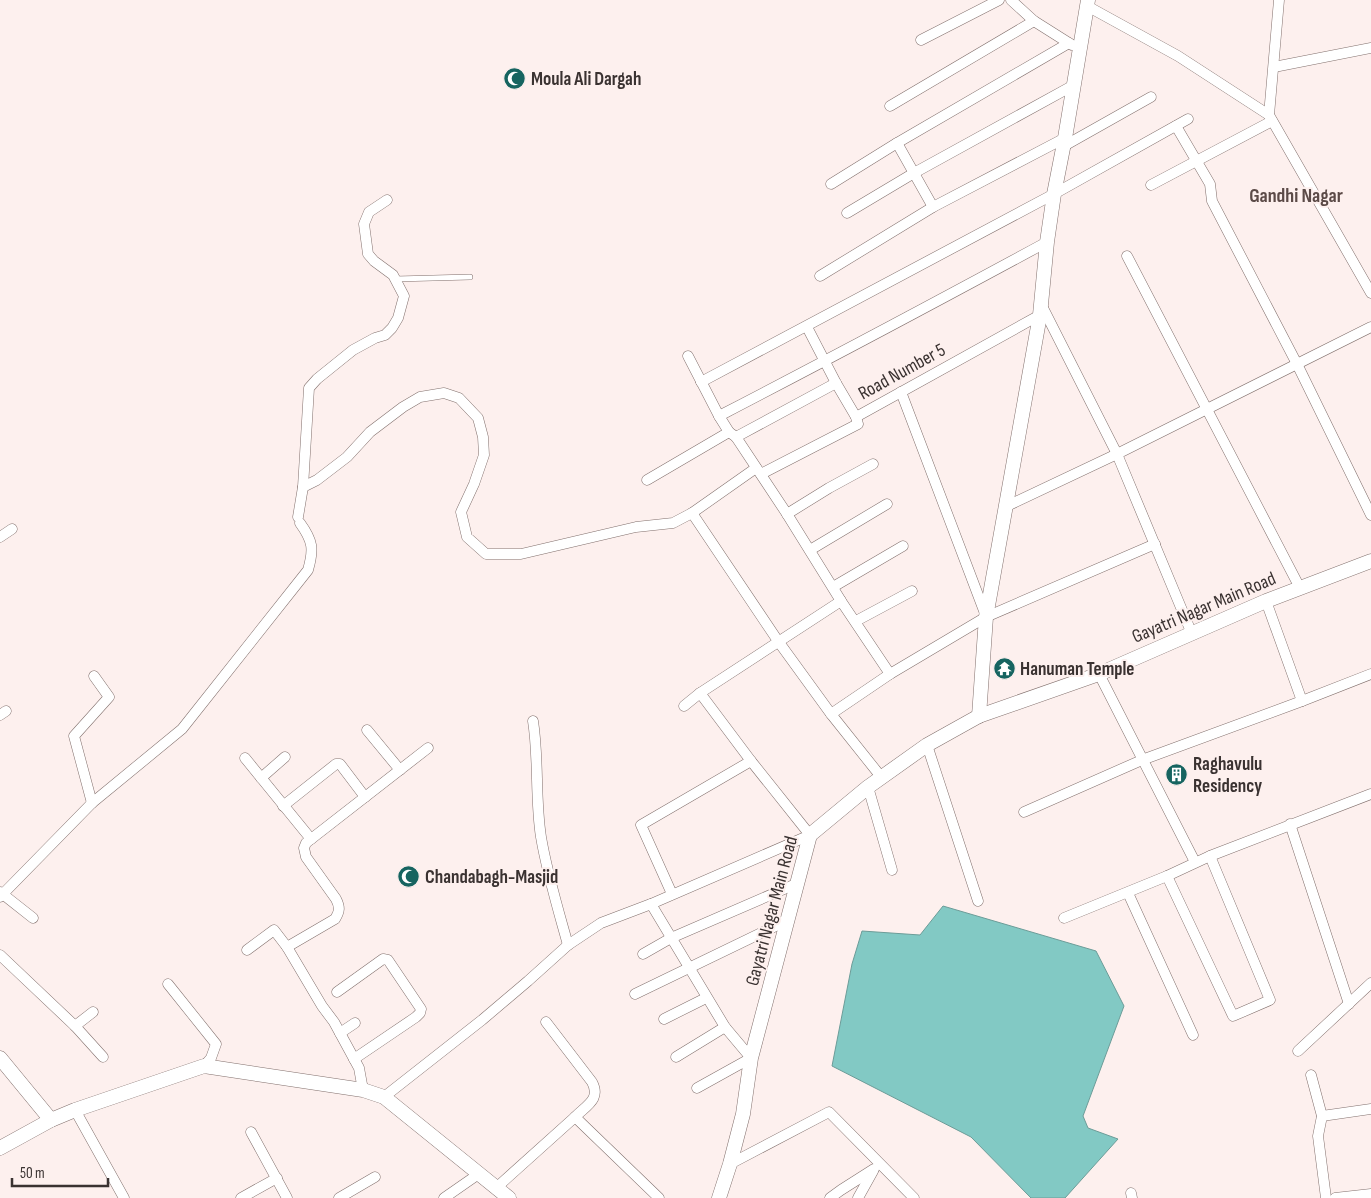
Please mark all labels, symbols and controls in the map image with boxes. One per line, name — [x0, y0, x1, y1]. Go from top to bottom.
mosque icon: Moula Ali Dargah — [503, 67, 527, 91]
place label: Moula Ali Dargah — [531, 68, 641, 91]
district label: Gandhi Nagar — [1249, 184, 1343, 208]
street label: Road Number 5 — [854, 339, 950, 405]
street label: Gayatri Nagar Main Road — [1129, 567, 1279, 649]
temple icon: Hanuman Temple — [992, 657, 1016, 681]
place label: Hanuman Temple — [1020, 658, 1134, 681]
place label: Raghavulu Residency — [1193, 753, 1262, 798]
building icon: Raghavulu Residency — [1165, 763, 1189, 787]
street label: Gayatri Nagar Main Road — [741, 834, 803, 988]
mosque icon: Chandabagh-Masjid — [397, 865, 421, 889]
place label: Chandabagh-Masjid — [425, 866, 558, 889]
scale bar — [12, 1156, 109, 1188]
text: 50 m — [20, 1164, 45, 1183]

